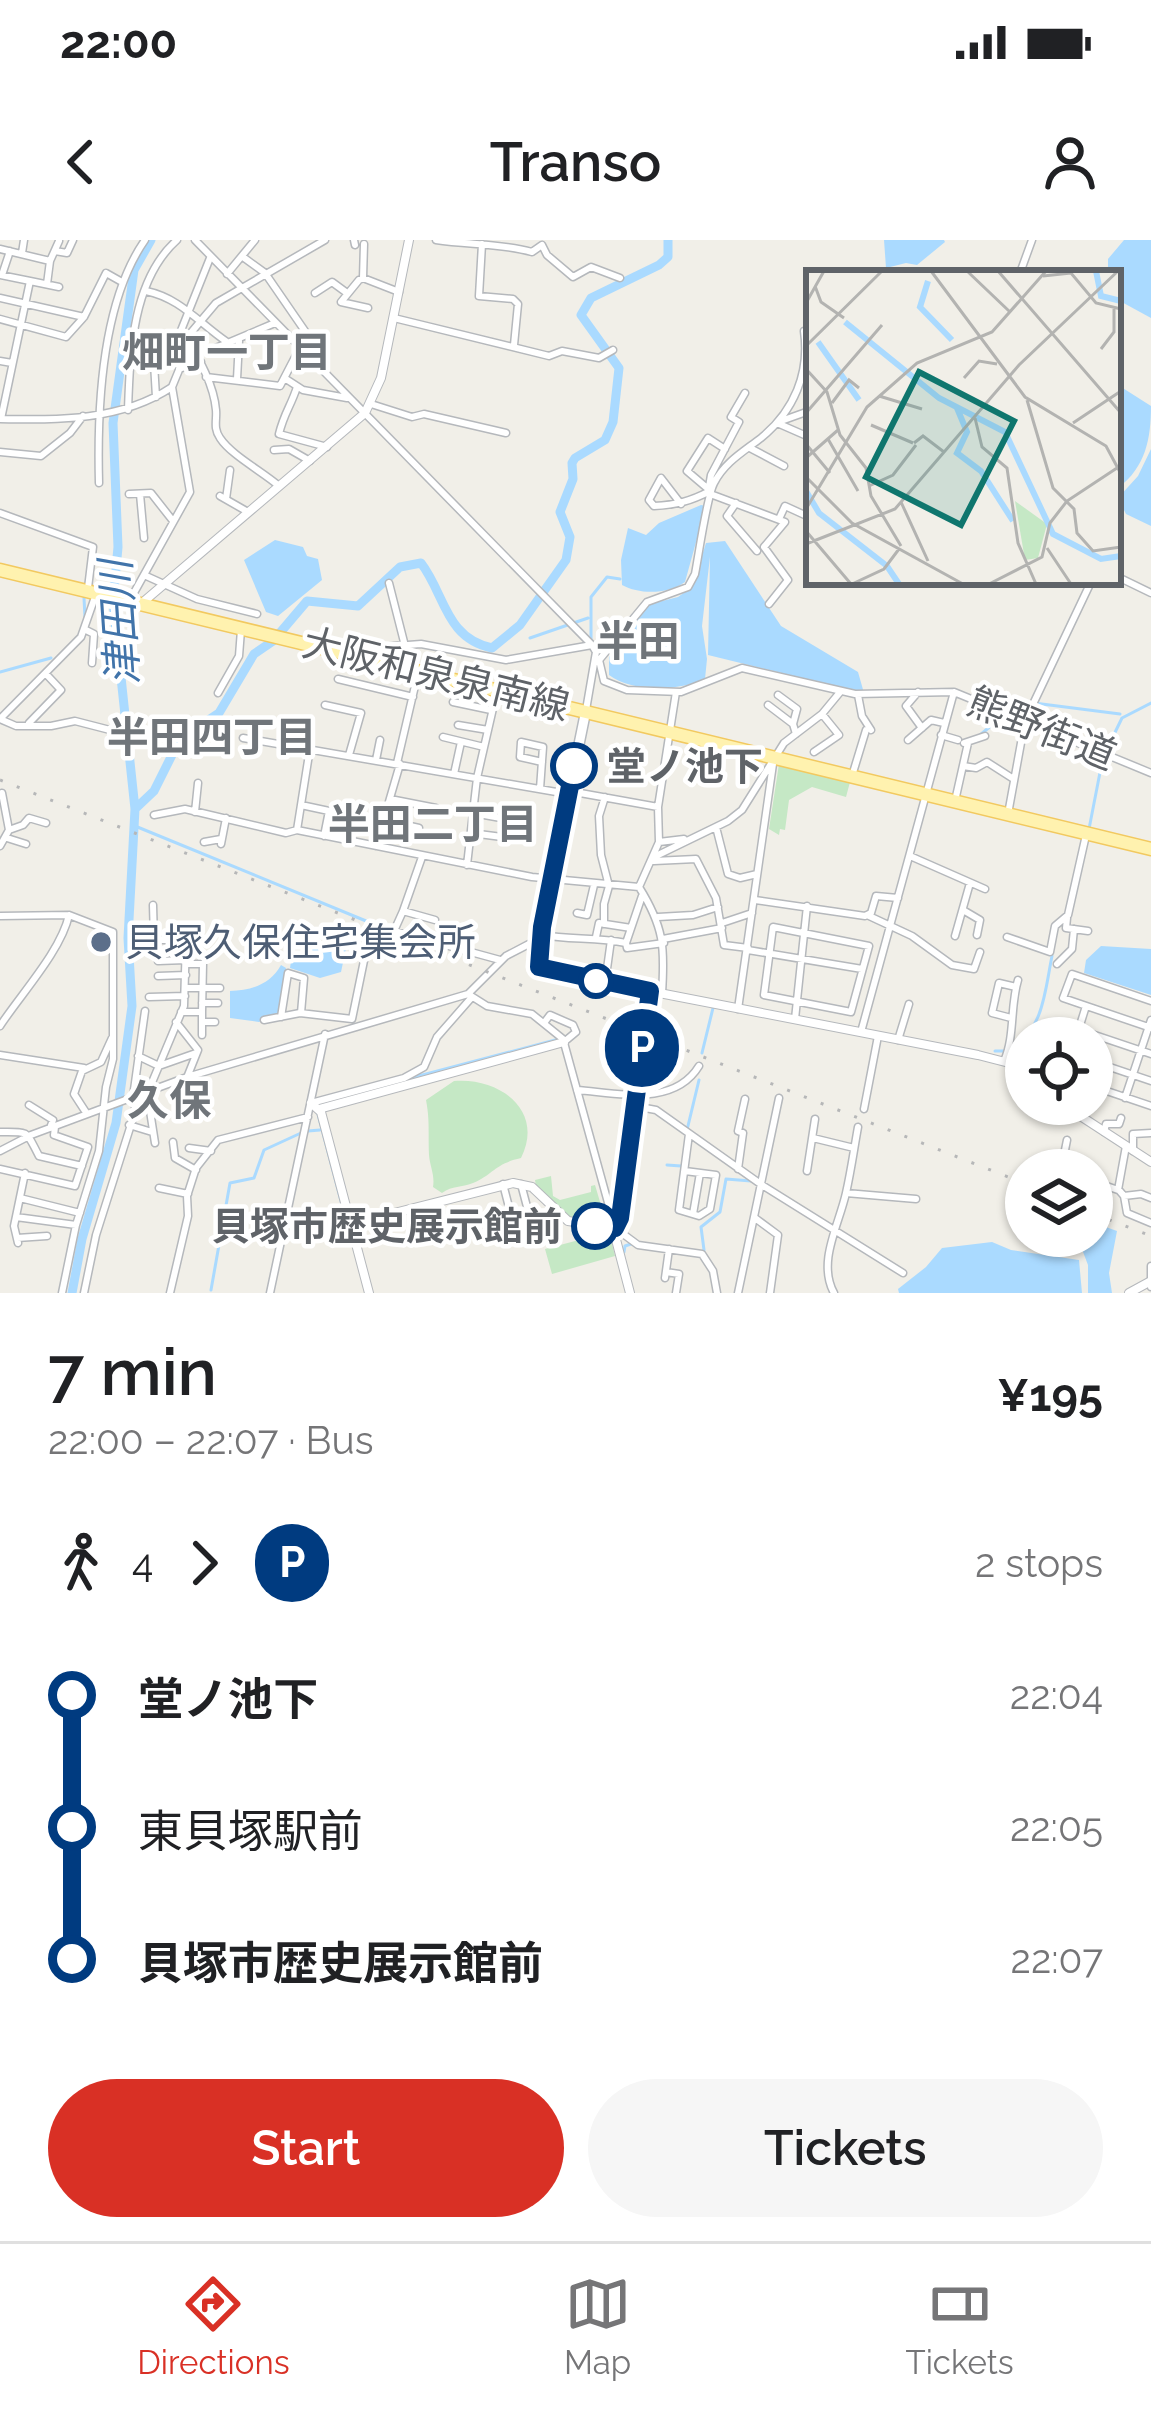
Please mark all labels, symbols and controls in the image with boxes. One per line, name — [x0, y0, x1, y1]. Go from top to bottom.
text: 22:00 — [60, 16, 177, 69]
icon: back — [48, 129, 114, 195]
icon: person — [1037, 129, 1103, 195]
text: Transo — [490, 130, 661, 194]
inset map — [806, 270, 1121, 585]
district label: 畑町一丁目 — [122, 328, 332, 377]
water label: 津田川 — [90, 554, 148, 688]
district label: 半田 — [596, 617, 680, 666]
street label: 大阪和泉泉南線 — [298, 619, 574, 729]
street label: 熊野街道 — [961, 677, 1123, 779]
district label: 半田四丁目 — [107, 713, 317, 762]
place label: 堂ノ池下 — [607, 743, 763, 789]
marker: 堂ノ池下 — [552, 744, 596, 788]
district label: 半田二丁目 — [328, 800, 538, 849]
place label: 貝塚久保住宅集会所 — [125, 919, 476, 965]
marker: 貝塚久保住宅集会所 — [88, 929, 114, 955]
unlabelled marker — [580, 965, 612, 997]
line badge: P — [603, 1009, 681, 1087]
map controls — [1005, 1017, 1113, 1257]
button: locate — [1005, 1017, 1113, 1125]
text: P — [629, 1023, 655, 1072]
district label: 久保 — [127, 1076, 212, 1125]
button: layers — [1005, 1149, 1113, 1257]
place label: 貝塚市歴史展示館前 — [211, 1203, 562, 1249]
marker: 貝塚市歴史展示館前 — [573, 1204, 617, 1248]
text: 7 min — [48, 1333, 217, 1410]
text: ¥195 — [997, 1369, 1103, 1422]
text: 22:00 – 22:07 · Bus — [48, 1417, 373, 1463]
icon: walk — [48, 1530, 114, 1596]
icon: forward — [171, 1530, 237, 1596]
text: P — [279, 1538, 305, 1587]
text: 4 — [132, 1540, 153, 1586]
text: 2 stops — [975, 1540, 1103, 1586]
text: 22:04 — [1010, 1672, 1103, 1718]
text: 堂ノ池下 — [138, 1673, 318, 1726]
text: 22:05 — [1010, 1804, 1103, 1850]
text: 東貝塚駅前 — [138, 1805, 363, 1858]
text: 22:07 — [1011, 1936, 1103, 1982]
text: 貝塚市歴史展示館前 — [138, 1937, 543, 1990]
button: Start — [48, 2079, 564, 2217]
button: Tickets — [588, 2079, 1103, 2217]
tab: Directions — [137, 2271, 290, 2382]
tab: Map — [564, 2271, 631, 2382]
tab: Tickets — [906, 2271, 1014, 2382]

